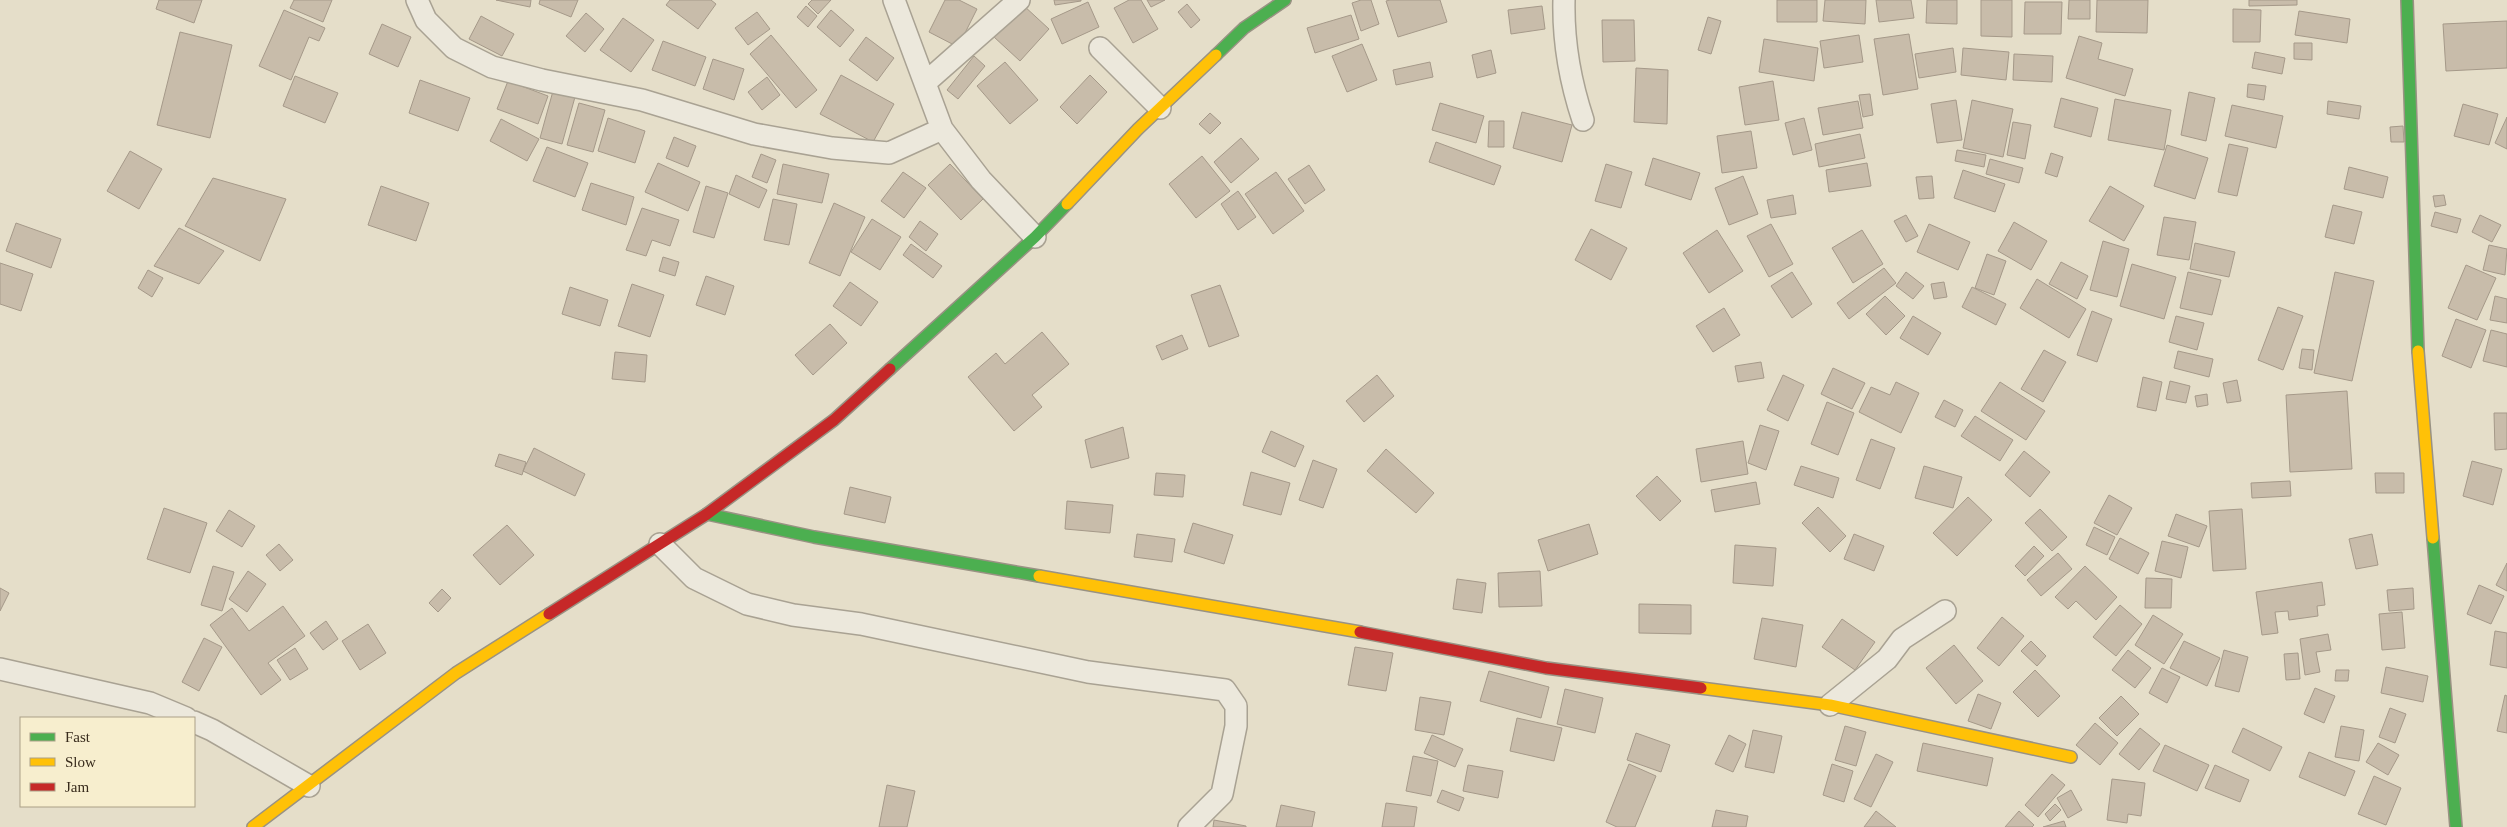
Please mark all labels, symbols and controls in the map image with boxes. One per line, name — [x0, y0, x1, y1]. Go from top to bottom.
legend — [20, 717, 195, 807]
text: Fast — [65, 729, 91, 745]
text: Slow — [65, 754, 96, 770]
text: Jam — [65, 779, 89, 795]

